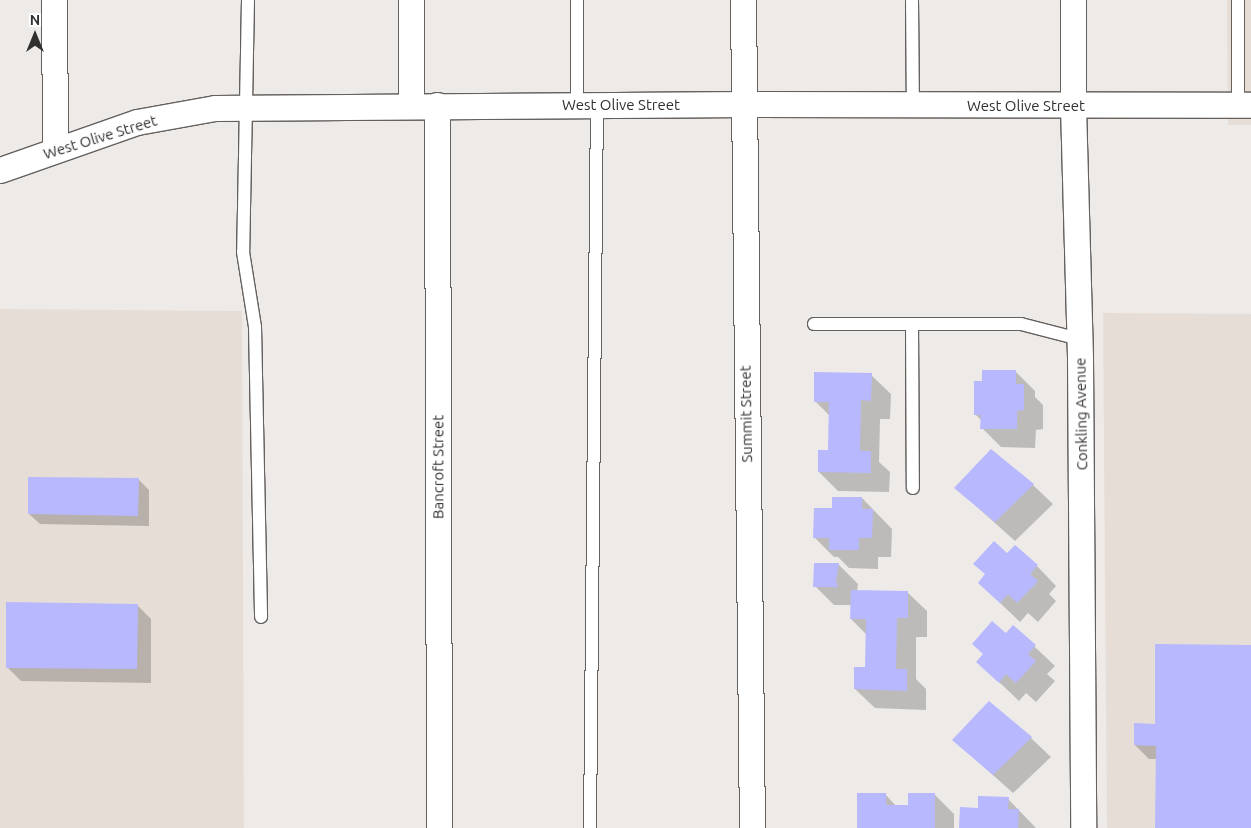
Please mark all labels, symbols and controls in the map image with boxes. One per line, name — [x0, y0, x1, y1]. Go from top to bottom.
north arrow — [10, 10, 60, 60]
text: N — [30, 12, 40, 28]
street label: West Olive Street — [562, 96, 680, 114]
street label: West Olive Street — [967, 97, 1085, 115]
street label: West Olive Street — [41, 111, 159, 163]
street label: Conkling Avenue — [1071, 357, 1091, 471]
street label: Summit Street — [736, 365, 756, 463]
street label: Bancroft Street — [429, 415, 447, 519]

